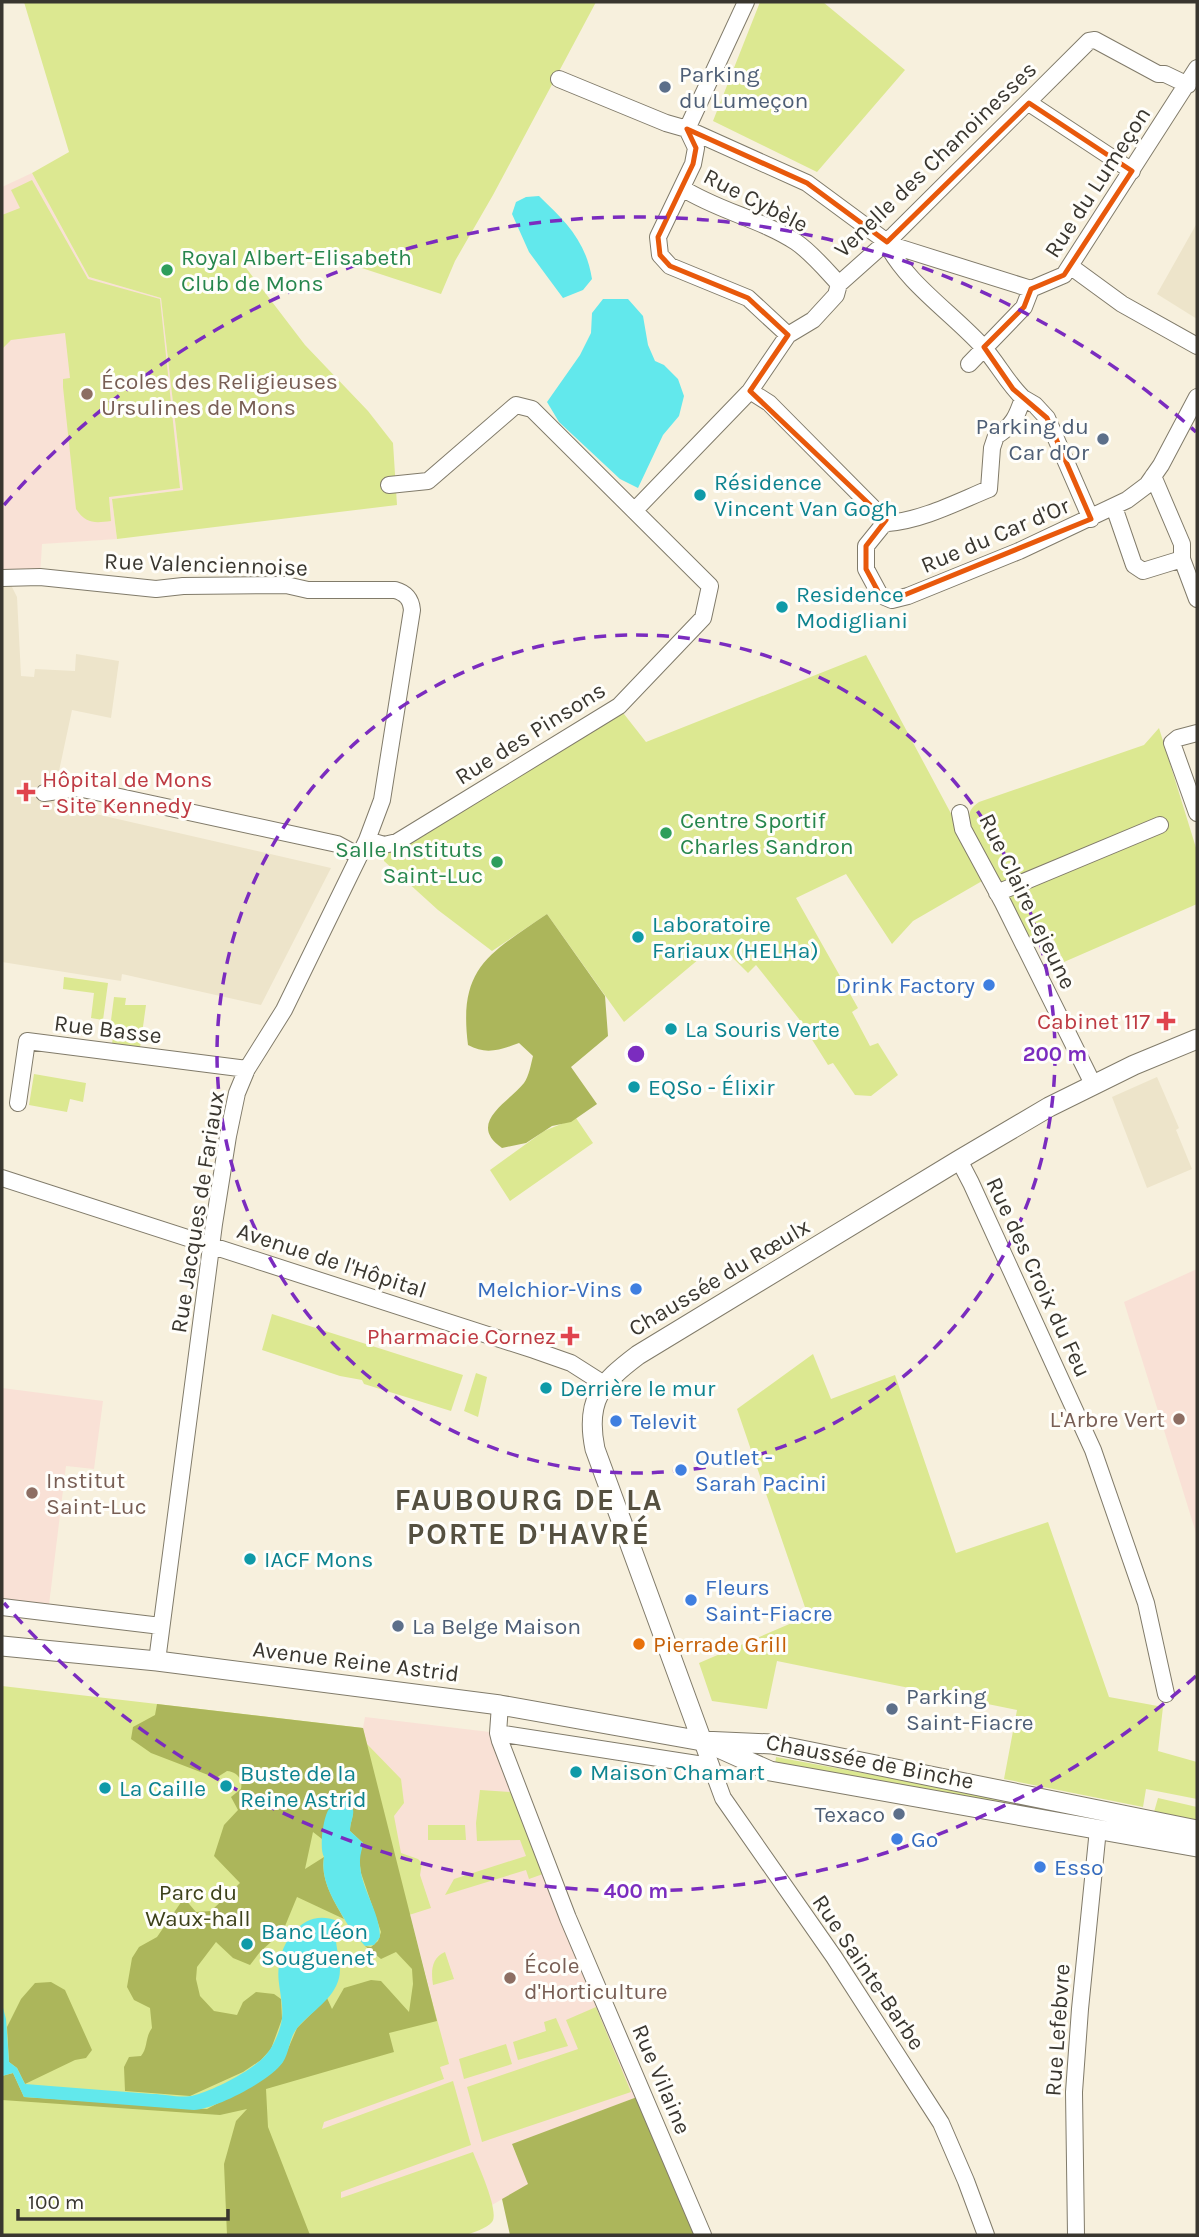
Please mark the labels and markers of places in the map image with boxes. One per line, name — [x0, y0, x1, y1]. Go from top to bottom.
place label: Parking du Lumeçon — [679, 61, 808, 114]
marker: Parking du Lumeçon — [657, 79, 673, 95]
place label: Royal Albert-Elisabeth Club de Mons — [181, 244, 412, 297]
marker: Royal Albert-Elisabeth Club de Mons — [159, 262, 175, 278]
place label: Écoles des Religieuses Ursulines de Mons — [101, 368, 338, 421]
marker: Écoles des Religieuses Ursulines de Mons — [79, 386, 95, 402]
place label: Parking du Car d'Or — [976, 413, 1090, 466]
marker: Parking du Car d'Or — [1095, 431, 1111, 447]
place label: Résidence Vincent Van Gogh — [714, 469, 898, 522]
marker: Résidence Vincent Van Gogh — [692, 487, 708, 503]
place label: Residence Modigliani — [796, 581, 908, 634]
marker: Residence Modigliani — [774, 599, 790, 615]
place label: Hôpital de Mons - Site Kennedy — [42, 766, 212, 819]
marker: Hôpital de Mons - Site Kennedy — [16, 782, 36, 802]
place label: Centre Sportif Charles Sandron — [680, 807, 854, 860]
marker: Centre Sportif Charles Sandron — [658, 825, 674, 841]
place label: Salle Instituts Saint-Luc — [335, 836, 483, 889]
marker: Salle Instituts Saint-Luc — [489, 854, 505, 870]
place label: Laboratoire Fariaux (HELHa) — [652, 911, 819, 964]
marker: Laboratoire Fariaux (HELHa) — [630, 929, 646, 945]
place label: Drink Factory — [836, 972, 975, 999]
marker: Drink Factory — [981, 977, 997, 993]
place label: Cabinet 117 — [1037, 1008, 1150, 1035]
marker: Cabinet 117 — [1156, 1011, 1176, 1031]
place label: La Souris Verte — [685, 1016, 840, 1043]
marker: La Souris Verte — [663, 1021, 679, 1037]
centre of rings — [624, 1042, 648, 1066]
place label: EQSo - Élixir — [648, 1074, 775, 1101]
marker: EQSo - Élixir — [626, 1079, 642, 1095]
place label: Melchior-Vins — [477, 1276, 622, 1303]
marker: Melchior-Vins — [628, 1281, 644, 1297]
place label: Pharmacie Cornez — [367, 1323, 556, 1350]
marker: Pharmacie Cornez — [562, 1328, 578, 1344]
place label: Derrière le mur — [560, 1375, 716, 1402]
marker: Derrière le mur — [538, 1380, 554, 1396]
place label: L'Arbre Vert — [1049, 1406, 1165, 1433]
place label: Televit — [630, 1408, 697, 1435]
marker: L'Arbre Vert — [1171, 1411, 1187, 1427]
marker: Televit — [608, 1413, 624, 1429]
place label: Outlet - Sarah Pacini — [695, 1444, 827, 1497]
marker: Outlet - Sarah Pacini — [673, 1462, 689, 1478]
place label: Institut Saint-Luc — [46, 1467, 147, 1520]
marker: Institut Saint-Luc — [24, 1485, 40, 1501]
place label: IACF Mons — [264, 1546, 373, 1573]
marker: IACF Mons — [242, 1551, 258, 1567]
place label: Fleurs Saint-Fiacre — [705, 1574, 833, 1627]
marker: Fleurs Saint-Fiacre — [683, 1592, 699, 1608]
place label: La Belge Maison — [412, 1613, 581, 1640]
marker: La Belge Maison — [390, 1618, 406, 1634]
place label: Pierrade Grill — [653, 1631, 787, 1658]
marker: Pierrade Grill — [631, 1636, 647, 1652]
place label: Parking Saint-Fiacre — [906, 1683, 1034, 1736]
marker: Parking Saint-Fiacre — [884, 1701, 900, 1717]
place label: Maison Chamart — [590, 1759, 765, 1786]
place label: Buste de la Reine Astrid — [240, 1760, 367, 1813]
marker: Maison Chamart — [568, 1764, 584, 1780]
place label: La Caille — [119, 1775, 206, 1802]
marker: Buste de la Reine Astrid — [218, 1778, 234, 1794]
marker: La Caille — [97, 1780, 113, 1796]
place label: Texaco — [815, 1801, 885, 1828]
marker: Texaco — [891, 1806, 907, 1822]
place label: Go — [911, 1826, 938, 1853]
marker: Go — [889, 1831, 905, 1847]
place label: Esso — [1054, 1854, 1104, 1881]
marker: Esso — [1032, 1859, 1048, 1875]
place label: Banc Léon Souguenet — [261, 1918, 375, 1971]
marker: Banc Léon Souguenet — [239, 1936, 255, 1952]
place label: École d'Horticulture — [524, 1952, 667, 2005]
marker: École d'Horticulture — [502, 1970, 518, 1986]

